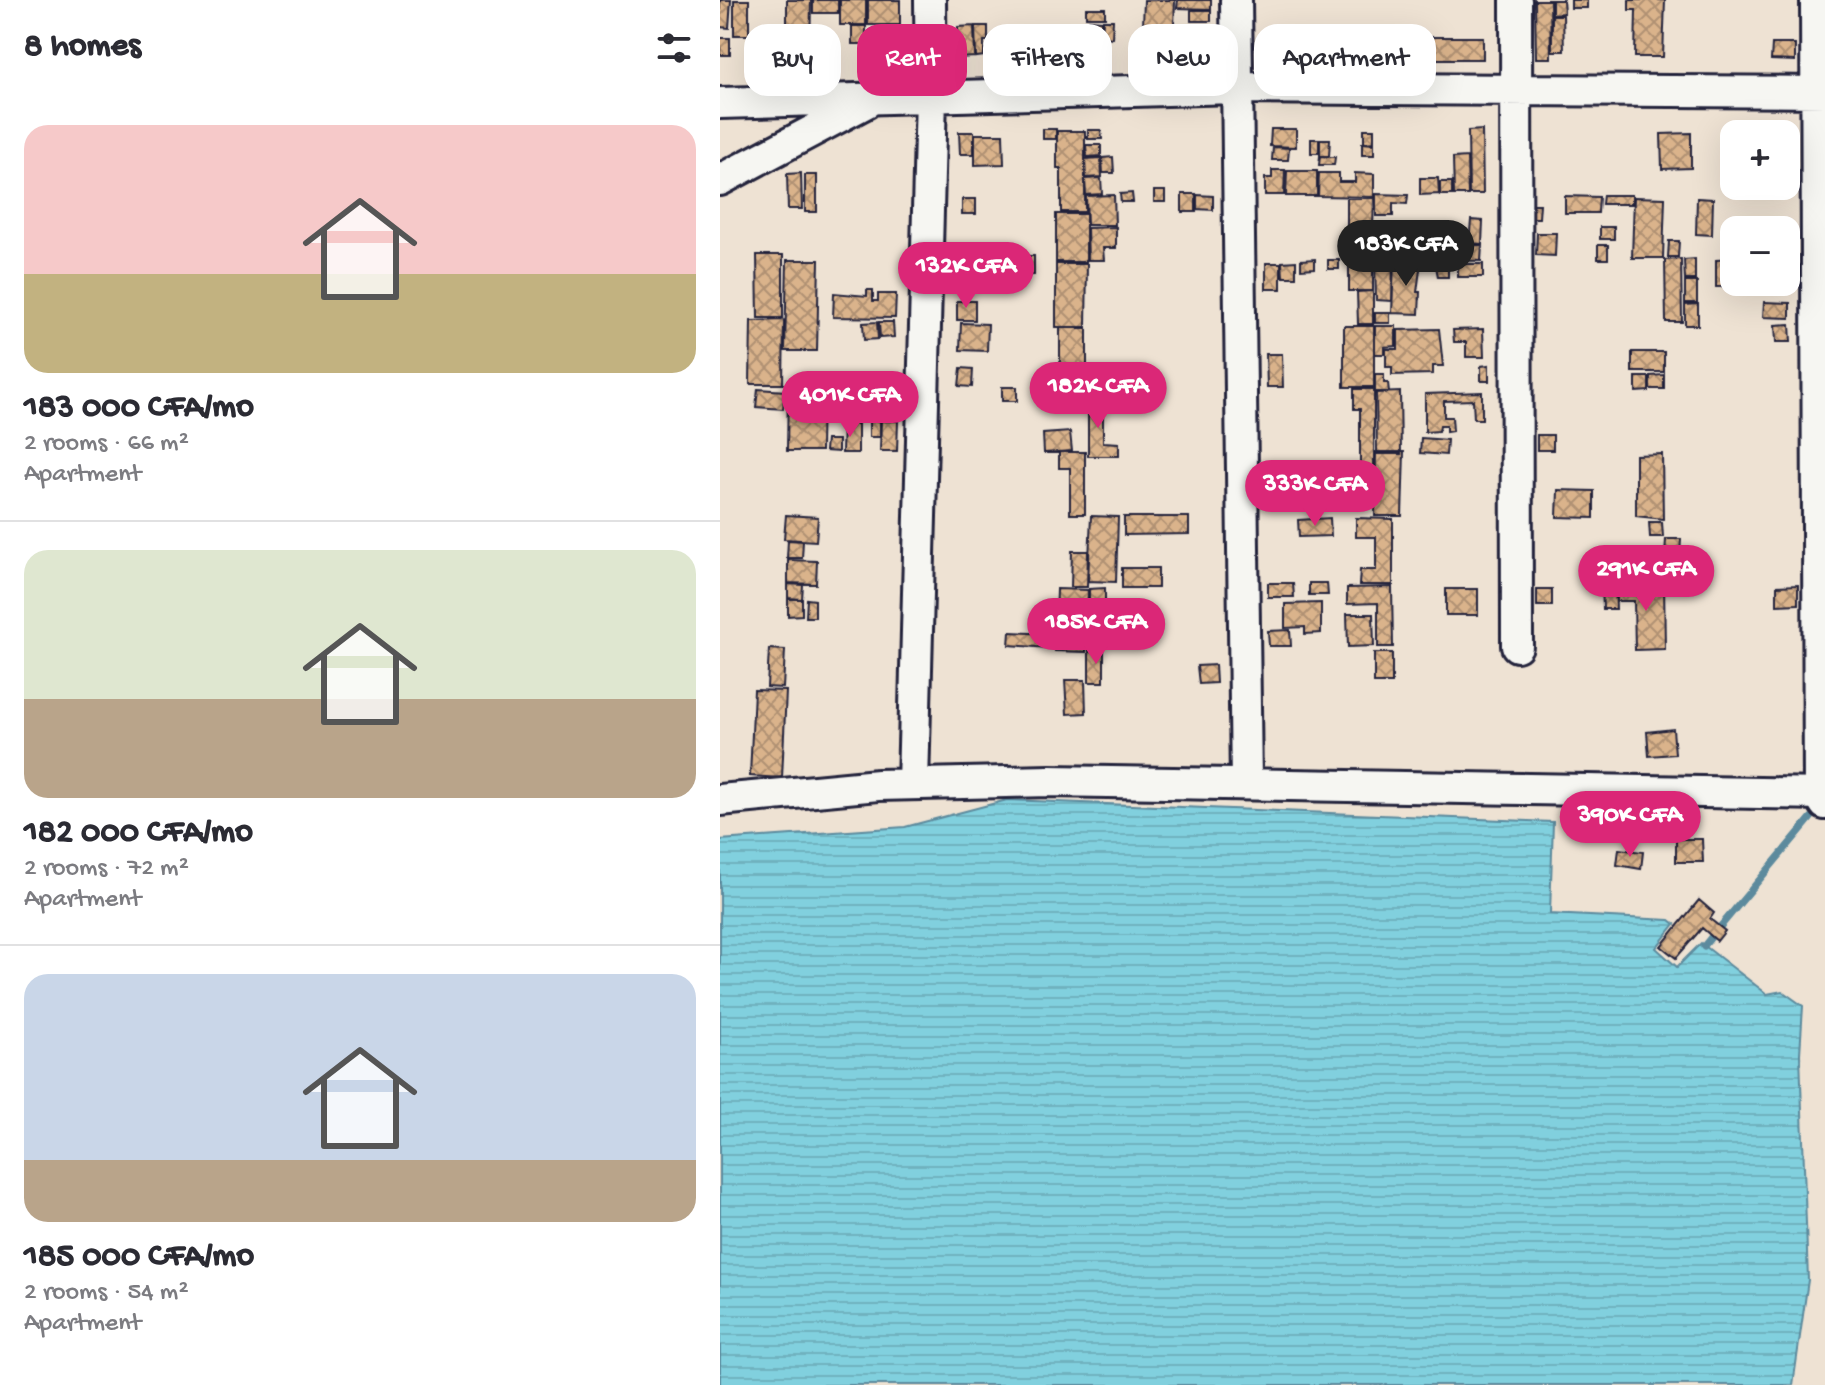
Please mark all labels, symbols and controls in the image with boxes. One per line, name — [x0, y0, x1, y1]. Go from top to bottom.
chip: Buy — [744, 24, 841, 96]
chip: Rent — [857, 24, 967, 96]
chip: Filters — [983, 24, 1112, 96]
chip: New — [1128, 24, 1238, 96]
chip: Apartment — [1254, 24, 1436, 96]
icon: filters — [652, 26, 696, 70]
text: 8 homes — [24, 28, 141, 68]
map controls — [1720, 120, 1800, 296]
button: + — [1720, 120, 1800, 200]
icon: home — [288, 177, 432, 321]
button: − — [1720, 216, 1800, 296]
pin: 183K CFA — [1323, 220, 1489, 288]
text: 183K CFA — [1355, 230, 1457, 261]
pin: 132K CFA — [883, 242, 1049, 310]
text: 132K CFA — [916, 252, 1016, 283]
pin: 182K CFA — [1015, 362, 1181, 430]
pin: 401K CFA — [767, 371, 933, 439]
text: 182K CFA — [1048, 372, 1148, 403]
text: 401K CFA — [800, 381, 900, 412]
text: 183 000 CFA/mo — [24, 389, 254, 429]
text: 2 rooms · 66 m² — [24, 429, 189, 460]
text: Apartment — [24, 460, 141, 491]
pin: 333K CFA — [1232, 460, 1398, 528]
text: 333K CFA — [1263, 470, 1367, 501]
pin: 291K CFA — [1563, 545, 1729, 613]
text: 291K CFA — [1596, 555, 1696, 586]
pin: 185K CFA — [1013, 598, 1179, 666]
icon: home — [288, 602, 432, 746]
text: 185K CFA — [1045, 608, 1147, 639]
pin: 390K CFA — [1547, 791, 1713, 859]
text: 390K CFA — [1578, 801, 1682, 832]
text: 182 000 CFA/mo — [24, 814, 253, 854]
text: 2 rooms · 72 m² — [24, 854, 189, 885]
text: Apartment — [24, 885, 141, 916]
icon: home — [288, 1026, 432, 1170]
text: 185 000 CFA/mo — [24, 1238, 254, 1278]
text: 2 rooms · 54 m² — [24, 1278, 189, 1309]
text: Apartment — [24, 1309, 141, 1340]

